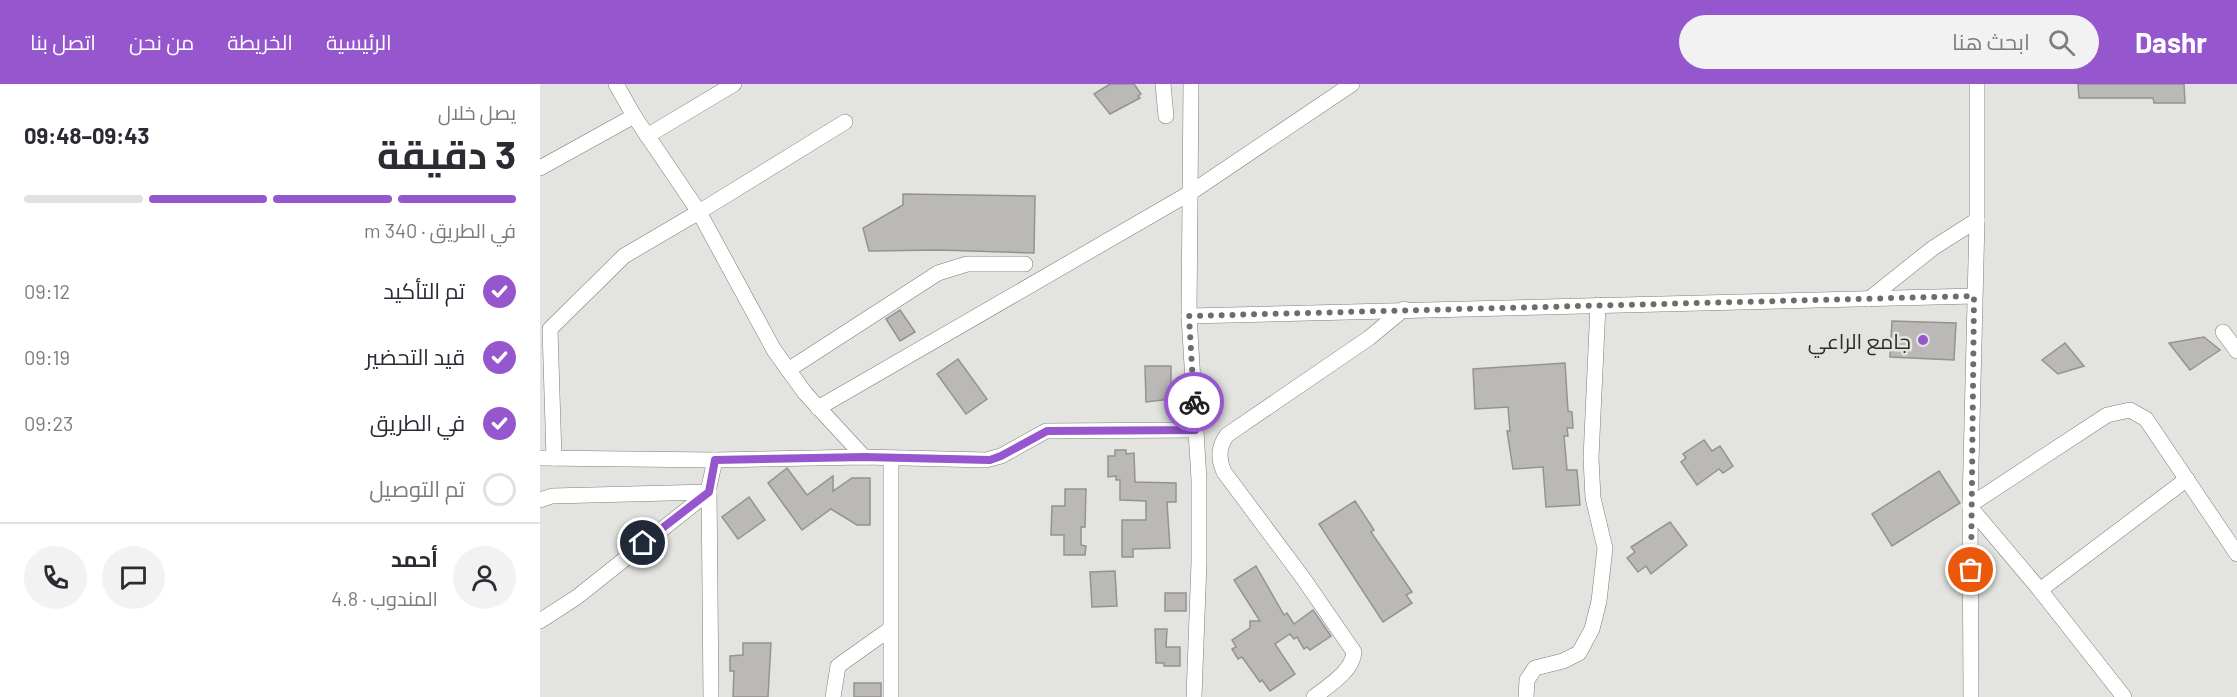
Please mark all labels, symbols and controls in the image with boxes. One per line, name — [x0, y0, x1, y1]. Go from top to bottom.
search box — [1679, 15, 2099, 69]
text: Dashr — [2135, 25, 2207, 59]
icon: search — [2045, 26, 2078, 59]
text: ابحث هنا — [1952, 28, 2030, 54]
text: اتصل بنا — [30, 29, 96, 54]
text: من نحن — [129, 29, 194, 54]
text: الخريطة — [227, 29, 293, 54]
text: الرئيسية — [326, 29, 392, 54]
text: يصل خلال — [438, 100, 516, 124]
text: 09:43–09:48 — [24, 122, 149, 148]
text: 3 دقيقة — [377, 130, 516, 177]
text: في الطريق · 340 m — [364, 218, 516, 242]
icon: check — [483, 275, 516, 308]
text: تم التأكيد — [383, 277, 465, 303]
text: 09:12 — [24, 279, 70, 303]
place label: جامع الراعي — [1808, 328, 1911, 358]
marker: جامع الراعي — [1916, 333, 1930, 347]
icon: check — [483, 341, 516, 374]
text: قيد التحضير — [365, 343, 465, 369]
text: 09:19 — [24, 345, 70, 369]
courier — [1164, 372, 1224, 432]
icon: bike — [1178, 386, 1211, 419]
icon: check — [483, 407, 516, 440]
text: في الطريق — [370, 409, 465, 435]
text: 09:23 — [24, 411, 73, 435]
text: تم التوصيل — [369, 475, 465, 501]
pin — [617, 517, 668, 568]
icon: home — [626, 526, 659, 559]
pin — [1945, 544, 1996, 595]
text: أحمد — [391, 545, 438, 571]
button: phone — [24, 546, 87, 609]
button: chat — [102, 546, 165, 609]
button: person — [453, 546, 516, 609]
icon: bag — [1954, 553, 1987, 586]
text: المندوب · 4.8 — [331, 586, 438, 610]

